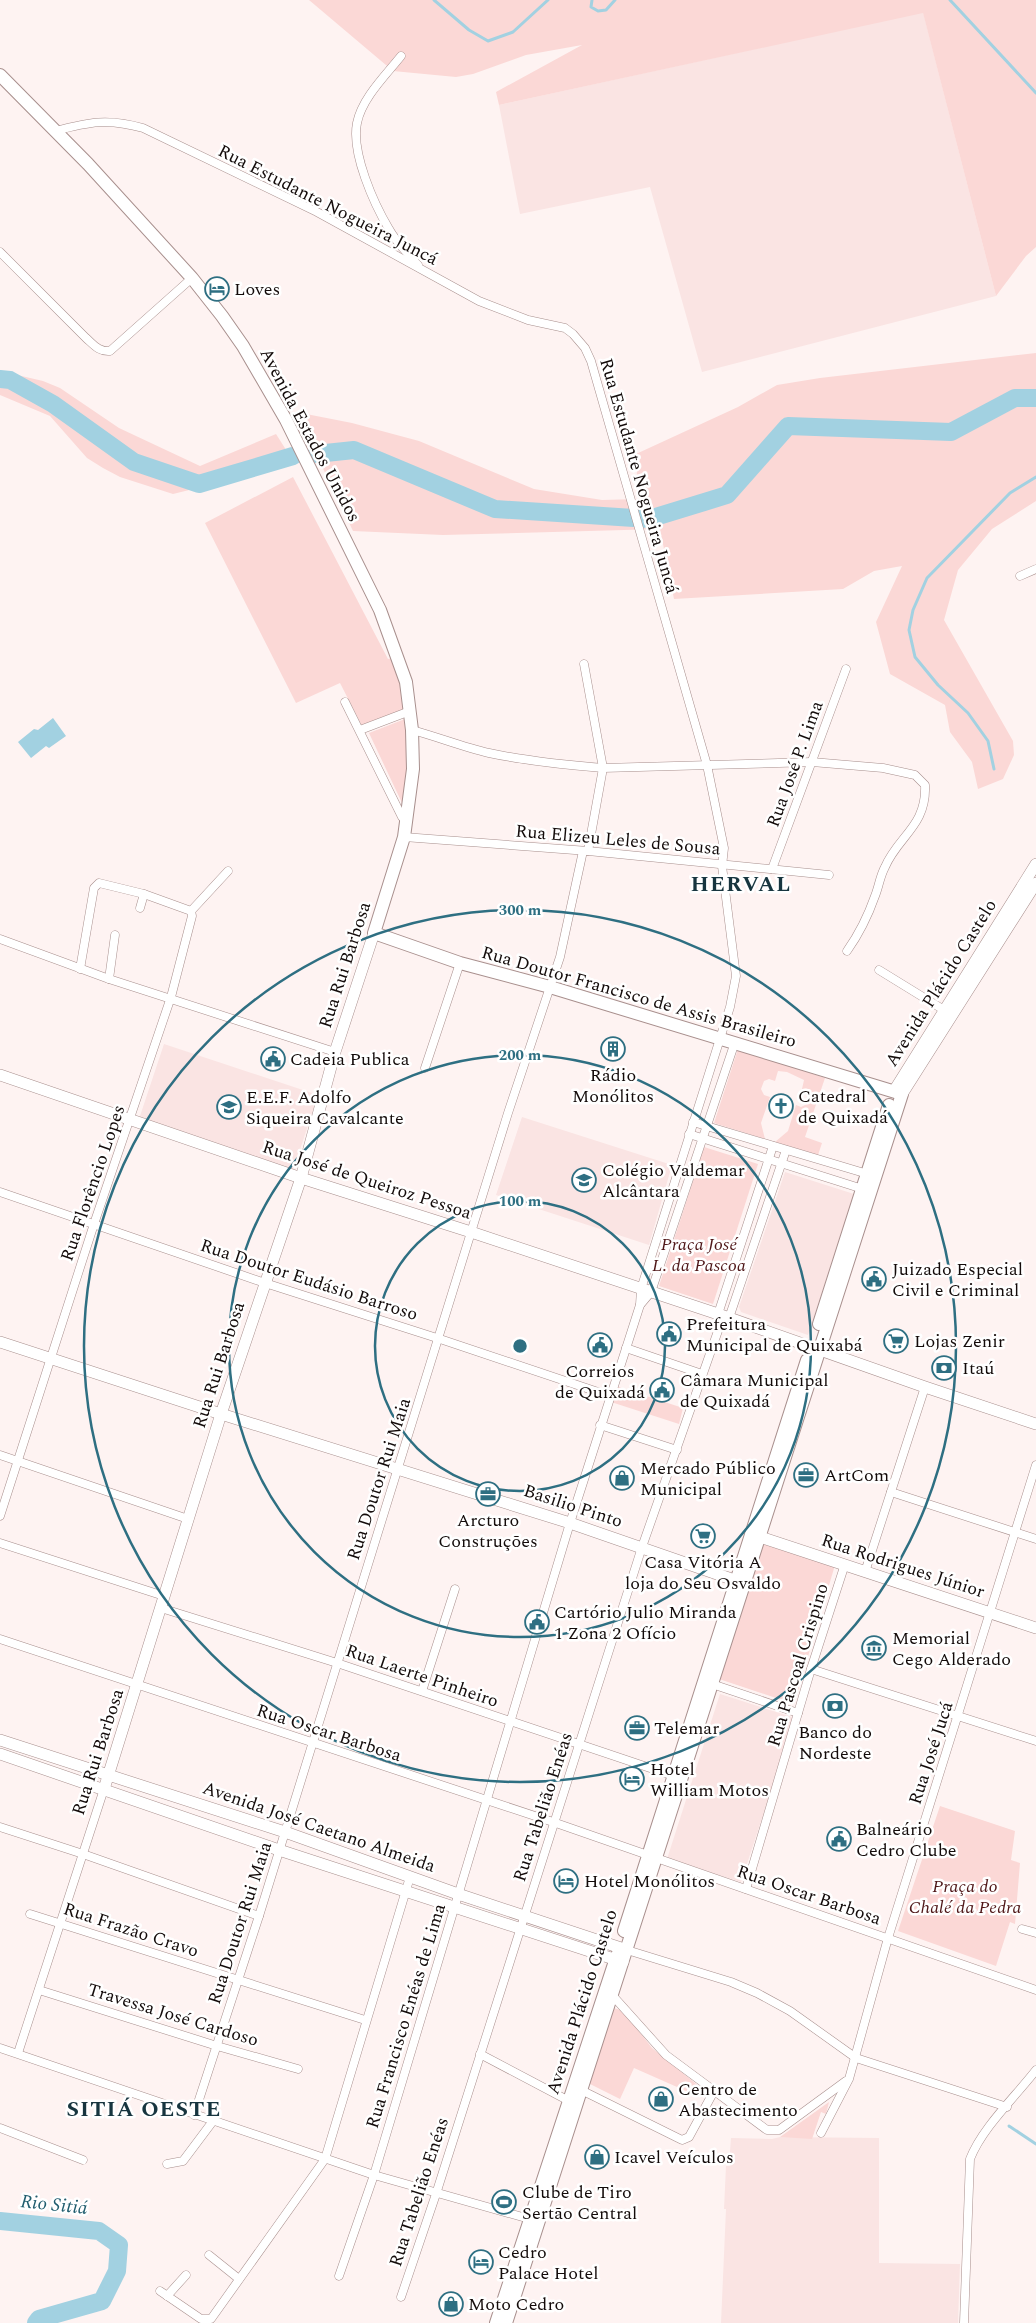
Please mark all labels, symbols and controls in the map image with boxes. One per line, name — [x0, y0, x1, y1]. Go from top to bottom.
street label: Rua Estudante Nogueira Juncá — [213, 138, 443, 272]
hotel icon: Loves — [204, 276, 230, 302]
place label: Loves — [234, 276, 280, 303]
street label: Avenida Estados Unidos — [253, 343, 367, 527]
street label: Rua Estudante Nogueira Juncá — [592, 355, 686, 597]
street label: Rua José P. Lima — [760, 697, 830, 831]
street label: Rua Elizeu Leles de Sousa — [514, 818, 722, 862]
district label: HERVAL — [691, 868, 791, 901]
street label: Avenida Plácido Castelo — [878, 894, 1004, 1072]
street label: Rua Rui Barbosa — [312, 898, 378, 1032]
text: 300 m — [499, 899, 542, 922]
street label: Rua Doutor Francisco de Assis Brasileiro — [478, 939, 800, 1055]
building icon: Rádio Monólitos — [600, 1036, 626, 1062]
text: 200 m — [499, 1044, 542, 1067]
public building icon: Cadeia Publica — [260, 1046, 286, 1072]
place label: Cadeia Publica — [290, 1046, 410, 1073]
place label: Rádio Monólitos — [572, 1062, 654, 1110]
place label: Catedral de Quixadá — [798, 1083, 888, 1131]
place label: E.E.F. Adolfo Siqueira Cavalcante — [246, 1084, 404, 1132]
church icon: Catedral de Quixadá — [768, 1093, 794, 1119]
school or university icon: E.E.F. Adolfo Siqueira Cavalcante — [216, 1094, 242, 1120]
street label: Rua Florêncio Lopes — [54, 1101, 132, 1265]
street label: Rua José de Queiroz Pessoa — [259, 1133, 475, 1227]
place label: Colégio Valdemar Alcântara — [602, 1157, 745, 1205]
school or university icon: Colégio Valdemar Alcântara — [571, 1167, 597, 1193]
text: 100 m — [499, 1190, 542, 1213]
park label: Praça José L. da Pascoa — [652, 1231, 746, 1279]
street label: Rua Doutor Eudásio Barroso — [197, 1232, 421, 1328]
place label: Juizado Especial Civil e Criminal — [892, 1256, 1023, 1304]
public building icon: Juizado Especial Civil e Criminal — [861, 1266, 887, 1292]
street label: Rua Rui Barbosa — [186, 1298, 252, 1432]
place label: Prefeitura Municipal de Quixabá — [686, 1311, 863, 1359]
public building icon: Prefeitura Municipal de Quixabá — [656, 1321, 682, 1347]
supermarket icon: Lojas Zenir — [883, 1328, 909, 1354]
place label: Lojas Zenir — [914, 1328, 1005, 1355]
public building icon: Correios de Quixadá — [587, 1332, 613, 1358]
centre of rings — [511, 1337, 529, 1355]
bank icon: Itaú — [931, 1355, 957, 1381]
place label: Itaú — [962, 1355, 994, 1382]
place label: Correios de Quixadá — [555, 1358, 645, 1406]
place label: Câmara Municipal de Quixadá — [680, 1367, 829, 1415]
public building icon: Câmara Municipal de Quixadá — [649, 1377, 675, 1403]
street label: Rua Doutor Rui Maia — [340, 1394, 418, 1564]
place label: Mercado Público Municipal — [640, 1455, 776, 1503]
office icon: ArtCom — [793, 1462, 819, 1488]
place label: ArtCom — [824, 1462, 889, 1489]
shop icon: Mercado Público Municipal — [609, 1465, 635, 1491]
street label: Basilio Pinto — [520, 1477, 626, 1535]
office icon: Arcturo Construções — [475, 1481, 501, 1507]
place label: Arcturo Construções — [438, 1507, 538, 1555]
supermarket icon: Casa Vitória A loja do Seu Osvaldo — [690, 1523, 716, 1549]
street label: Rua Rodrigues Júnior — [818, 1527, 988, 1605]
place label: Casa Vitória A loja do Seu Osvaldo — [625, 1549, 781, 1597]
street label: Rua Pascoal Crispino — [760, 1580, 836, 1750]
place label: Cartório Julio Miranda 1 Zona 2 Ofício — [554, 1599, 737, 1647]
public building icon: Cartório Julio Miranda 1 Zona 2 Ofício — [524, 1609, 550, 1635]
place label: Memorial Cego Alderado — [892, 1625, 1011, 1673]
museum icon: Memorial Cego Alderado — [861, 1635, 887, 1661]
street label: Rua Laerte Pinheiro — [342, 1637, 502, 1715]
street label: Rua Rui Barbosa — [65, 1685, 131, 1819]
bank icon: Banco do Nordeste — [822, 1693, 848, 1719]
street label: Rua Oscar Barbosa — [253, 1697, 405, 1769]
street label: Rua José Jucá — [902, 1698, 960, 1808]
office icon: Telemar — [624, 1715, 650, 1741]
place label: Telemar — [654, 1715, 719, 1742]
place label: Banco do Nordeste — [798, 1719, 872, 1767]
street label: Rua Tabelião Enéas — [506, 1729, 580, 1885]
place label: Hotel William Motos — [650, 1756, 769, 1804]
hotel icon: Hotel William Motos — [619, 1766, 645, 1792]
street label: Avenida José Caetano Almeida — [199, 1774, 439, 1880]
place label: Balneário Cedro Clube — [856, 1816, 957, 1864]
public building icon: Balneário Cedro Clube — [826, 1826, 852, 1852]
street label: Rua Doutor Rui Maia — [201, 1838, 279, 2008]
street label: Rua Oscar Barbosa — [733, 1858, 885, 1932]
hotel icon: Hotel Monólitos — [553, 1868, 579, 1894]
place label: Hotel Monólitos — [584, 1868, 715, 1895]
park label: Praça do Chalé da Pedra — [909, 1873, 1021, 1921]
street label: Rua Frazão Cravo — [60, 1895, 202, 1965]
street label: Rua Francisco Enéas de Lima — [359, 1900, 453, 2132]
street label: Avenida Plácido Castelo — [539, 1906, 625, 2098]
street label: Travessa José Cardoso — [84, 1976, 262, 2054]
place label: Centro de Abastecimento — [678, 2076, 798, 2124]
shop icon: Centro de Abastecimento — [648, 2086, 674, 2112]
district label: SITIÁ OESTE — [66, 2093, 222, 2126]
street label: Rua Tabelião Enéas — [382, 2114, 456, 2270]
shop icon: Icavel Veículos — [584, 2144, 610, 2170]
place label: Icavel Veículos — [614, 2144, 734, 2171]
place label: Clube de Tiro Sertão Central — [522, 2179, 637, 2227]
water label: Rio Sitiá — [19, 2187, 89, 2223]
sports icon: Clube de Tiro Sertão Central — [491, 2189, 517, 2215]
place label: Cedro Palace Hotel — [498, 2239, 598, 2287]
hotel icon: Cedro Palace Hotel — [468, 2249, 494, 2275]
shop icon: Moto Cedro — [438, 2291, 464, 2317]
place label: Moto Cedro — [468, 2291, 564, 2318]

